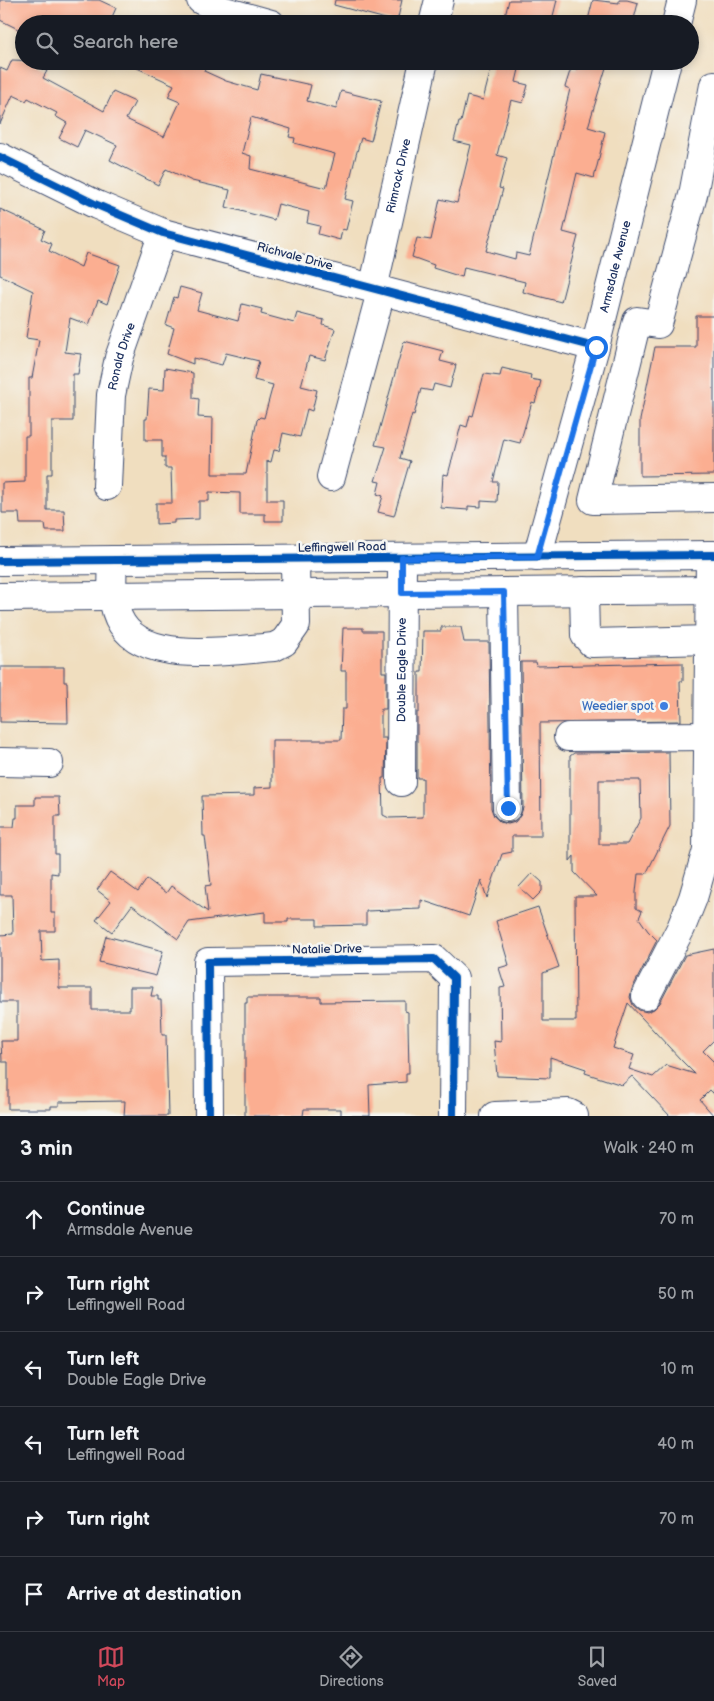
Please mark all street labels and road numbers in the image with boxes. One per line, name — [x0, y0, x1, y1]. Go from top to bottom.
street label: Rimrock Drive — [383, 137, 414, 215]
street label: Armsdale Avenue — [597, 219, 635, 314]
street label: Richvale Drive — [255, 239, 334, 274]
street label: Ronald Drive — [105, 321, 139, 392]
street label: Leffingwell Road — [298, 539, 387, 556]
street label: Double Eagle Drive — [394, 618, 410, 722]
street label: Natalie Drive — [292, 941, 362, 958]

